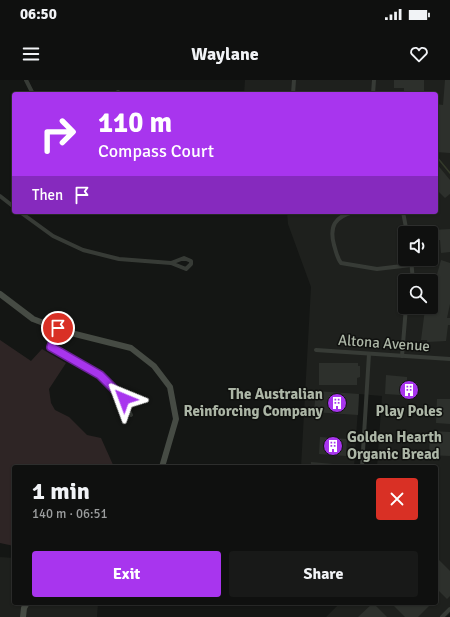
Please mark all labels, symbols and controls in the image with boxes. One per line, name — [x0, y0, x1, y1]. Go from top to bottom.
text: 06:50 — [20, 5, 57, 23]
icon: menu — [20, 43, 42, 65]
text: Waylane — [191, 43, 259, 65]
icon: heart — [408, 43, 430, 65]
text: 110 m — [98, 106, 172, 140]
icon: right — [32, 108, 84, 160]
text: Compass Court — [98, 140, 214, 162]
icon: arrive — [71, 184, 93, 206]
text: Then — [32, 186, 63, 204]
map controls — [398, 226, 438, 314]
button: sound — [398, 226, 438, 266]
button: search — [398, 274, 438, 314]
pin — [41, 311, 75, 345]
icon: arrive — [47, 317, 69, 339]
street label: Altona Avenue — [337, 331, 431, 355]
position arrow — [103, 378, 145, 420]
building icon: Play Poles — [398, 379, 420, 401]
place label: The Australian Reinforcing Company — [183, 385, 324, 420]
building icon: The Australian Reinforcing Company — [326, 392, 348, 414]
place label: Play Poles — [376, 402, 443, 420]
place label: Golden Hearth Organic Bread — [347, 428, 442, 463]
building icon: Golden Hearth Organic Bread — [322, 435, 344, 457]
text: 1 min — [32, 476, 90, 506]
button: close — [376, 478, 418, 520]
text: 140 m · 06:51 — [32, 506, 108, 522]
button: Exit — [32, 551, 221, 597]
button: Share — [229, 551, 418, 597]

